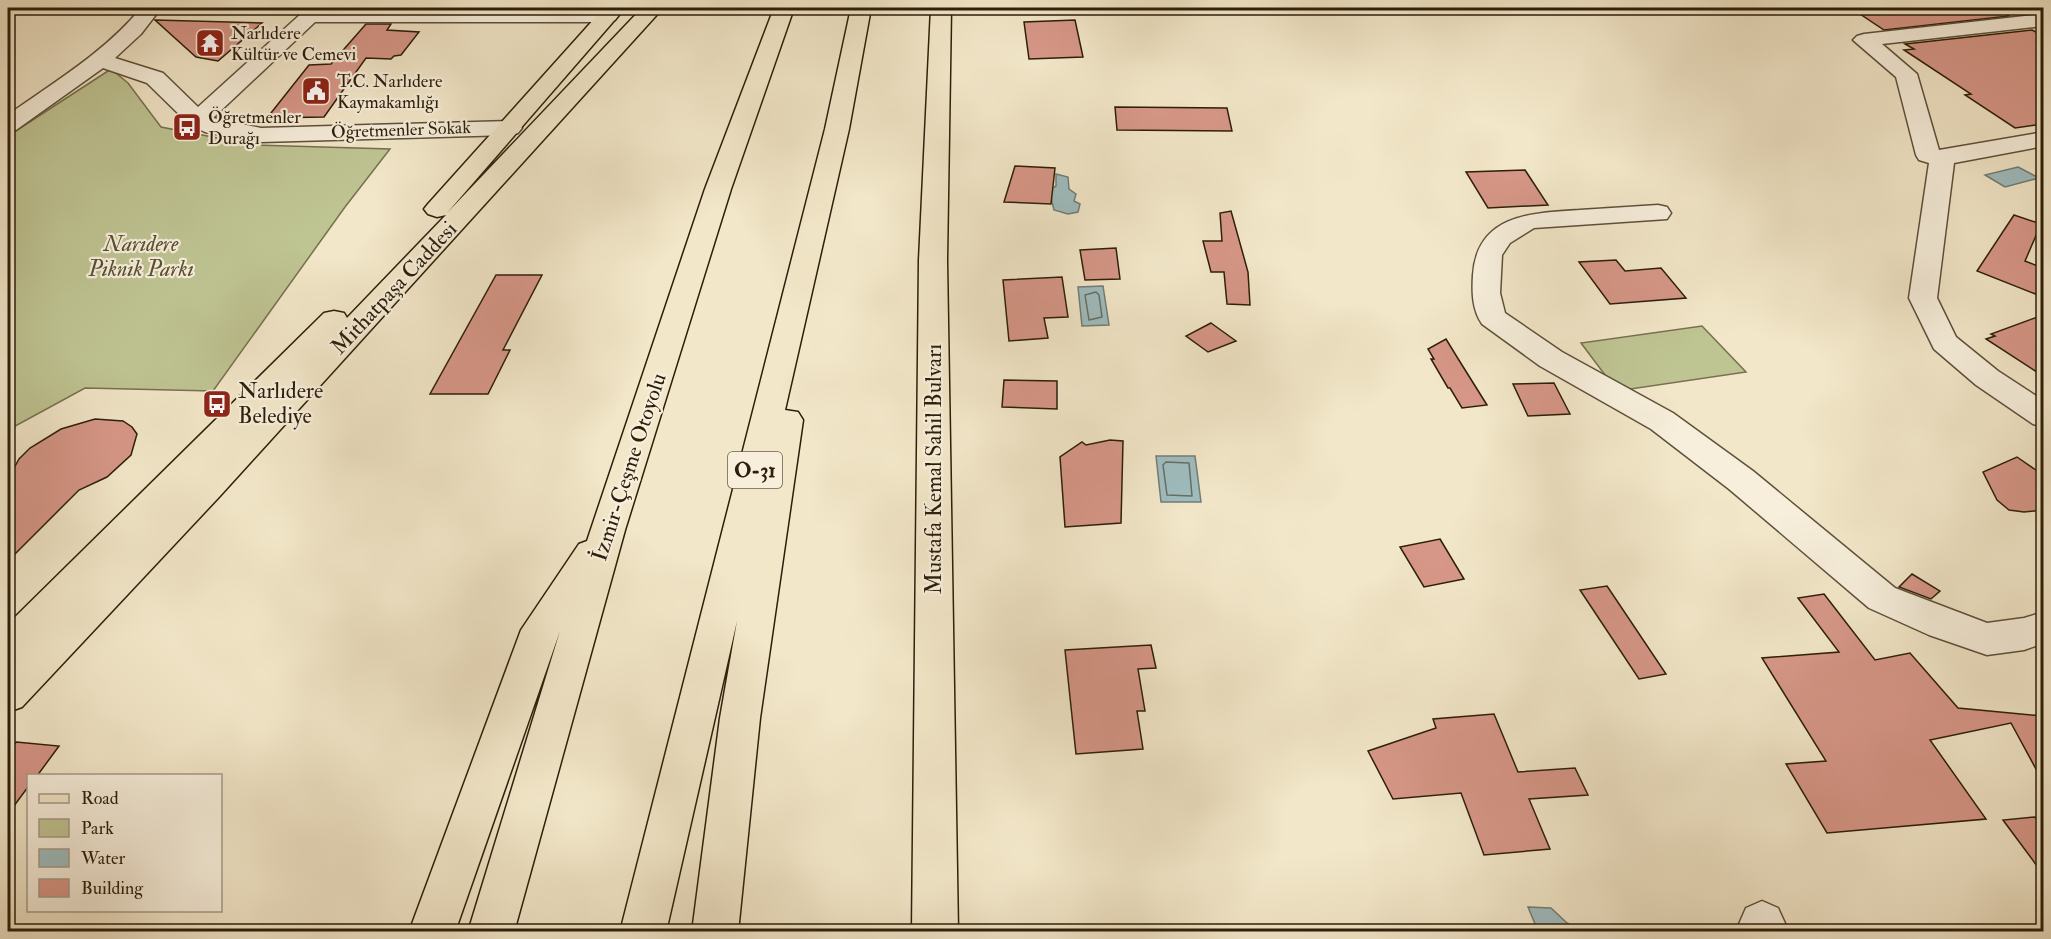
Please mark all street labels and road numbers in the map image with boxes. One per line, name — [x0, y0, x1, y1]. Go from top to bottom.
street label: Öğretmenler Sokak — [331, 116, 472, 144]
street label: Mithatpaşa Caddesi — [325, 215, 464, 361]
street label: Mustafa Kemal Sahil Bulvarı — [920, 344, 948, 594]
street label: İzmir-Çeşme Otoyolu — [585, 369, 673, 565]
road number: O-31 — [728, 452, 782, 488]

